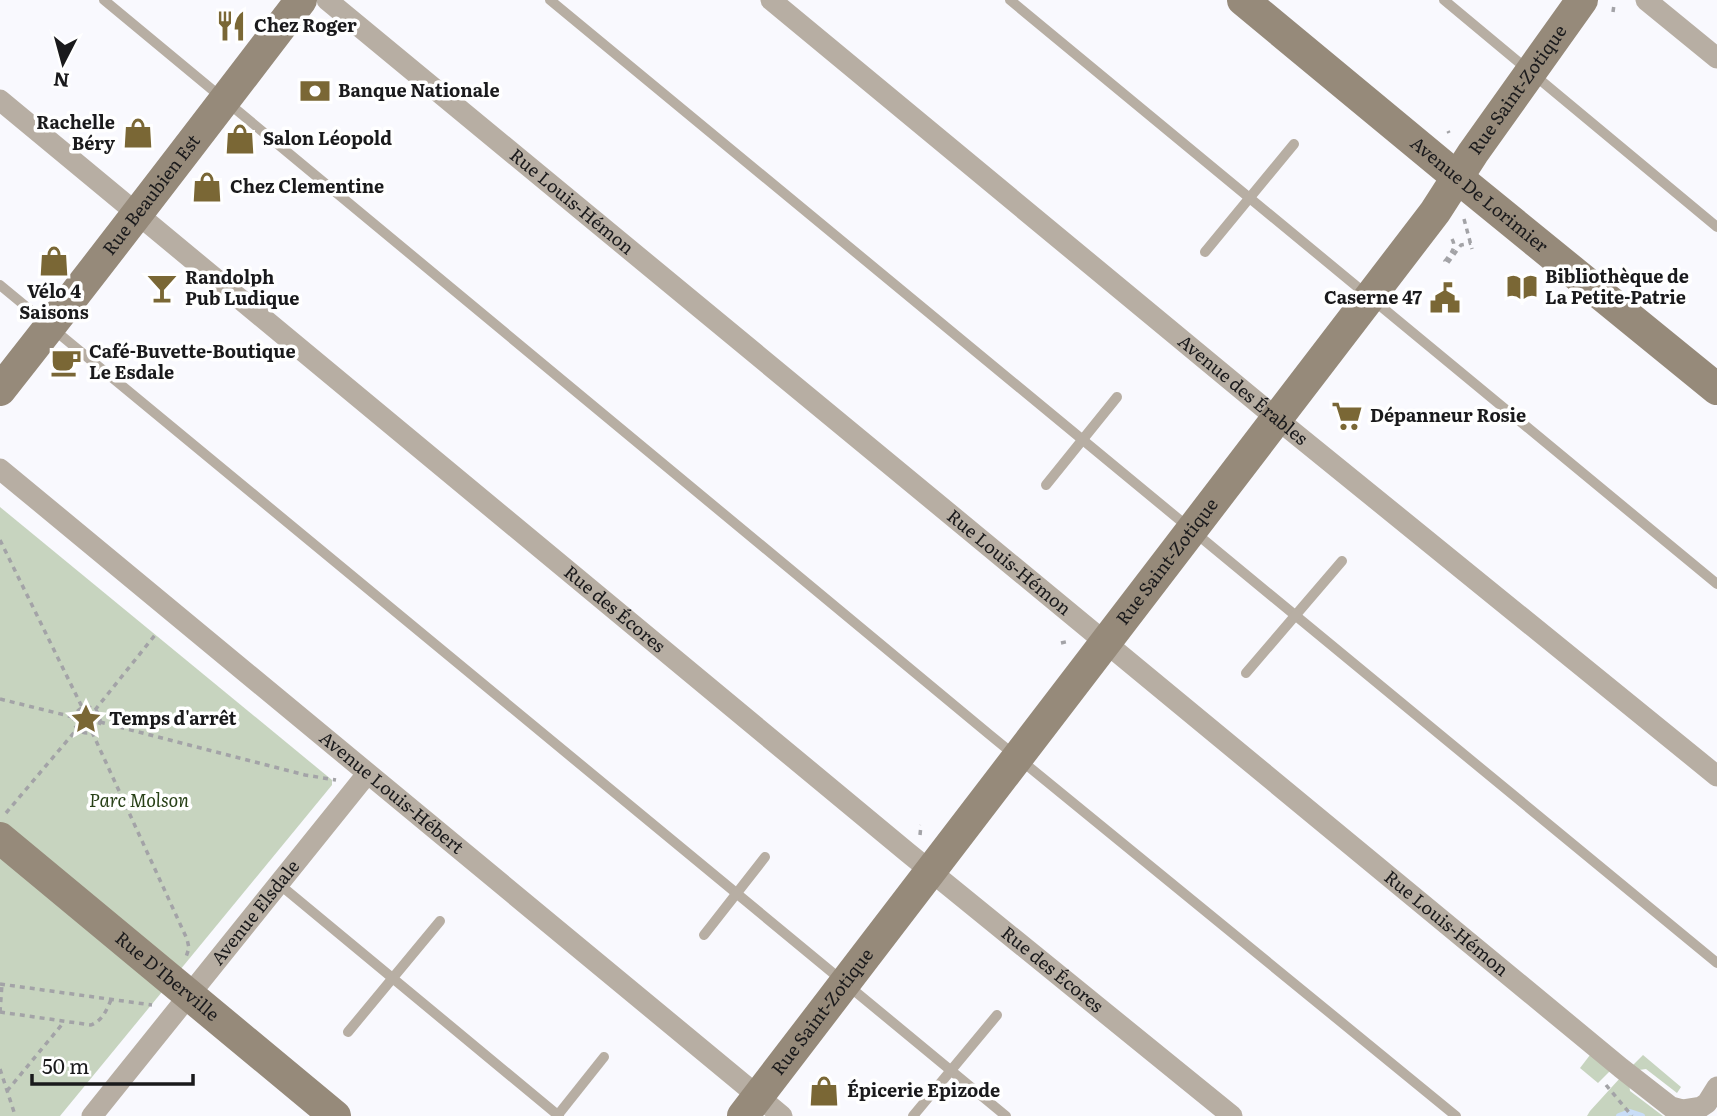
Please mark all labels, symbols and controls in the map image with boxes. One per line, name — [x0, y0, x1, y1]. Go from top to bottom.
restaurant icon: Chez Roger — [214, 9, 248, 43]
place label: Chez Roger — [254, 11, 357, 38]
street label: Rue Saint-Zotique — [1461, 19, 1572, 160]
north arrow — [28, 28, 98, 98]
text: N — [52, 66, 71, 96]
bank icon: Banque Nationale — [298, 74, 332, 108]
place label: Banque Nationale — [338, 76, 500, 103]
place label: Rachelle Béry — [36, 108, 115, 156]
shop icon: Rachelle Béry — [121, 116, 155, 150]
shop icon: Salon Léopold — [223, 122, 257, 156]
place label: Salon Léopold — [263, 124, 392, 151]
street label: Rue Beaubien Est — [95, 127, 206, 260]
street label: Avenue De Lorimier — [1405, 129, 1555, 259]
street label: Rue Louis-Hémon — [504, 141, 641, 260]
shop icon: Chez Clementine — [190, 170, 224, 204]
place label: Chez Clementine — [230, 172, 384, 199]
shop icon: Vélo 4 Saisons — [37, 244, 71, 278]
place label: Bibliothèque de La Petite-Patrie — [1545, 262, 1689, 310]
place label: Randolph Pub Ludique — [185, 263, 299, 311]
library icon: Bibliothèque de La Petite-Patrie — [1505, 270, 1539, 304]
bar icon: Randolph Pub Ludique — [145, 271, 179, 305]
place label: Vélo 4 Saisons — [19, 277, 89, 325]
public building icon: Caserne 47 — [1428, 281, 1462, 315]
place label: Caserne 47 — [1324, 283, 1422, 310]
street label: Avenue des Érables — [1173, 327, 1314, 451]
place label: Café-Buvette-Boutique Le Esdale — [89, 337, 296, 385]
cafe icon: Café-Buvette-Boutique Le Esdale — [49, 345, 83, 379]
supermarket icon: Dépanneur Rosie — [1330, 399, 1364, 433]
place label: Dépanneur Rosie — [1370, 401, 1526, 428]
street label: Rue Saint-Zotique — [1109, 491, 1224, 630]
street label: Rue Louis-Hémon — [942, 502, 1078, 621]
street label: Rue des Écores — [559, 558, 672, 658]
place icon: Temps d'arrêt — [69, 702, 103, 736]
place label: Temps d'arrêt — [109, 704, 237, 731]
street label: Avenue Louis-Hébert — [314, 724, 471, 860]
park label: Parc Molson — [89, 786, 189, 813]
street label: Avenue Elsdale — [204, 853, 305, 970]
street label: Rue Louis-Hémon — [1379, 863, 1515, 982]
street label: Rue des Écores — [996, 919, 1110, 1018]
street label: Rue D'Iberville — [110, 924, 226, 1027]
street label: Rue Saint-Zotique — [764, 942, 879, 1080]
scale bar — [32, 1042, 192, 1086]
text: 50 m — [42, 1049, 89, 1080]
shop icon: Épicerie Epizode — [807, 1074, 841, 1108]
place label: Épicerie Epizode — [847, 1076, 1000, 1103]

